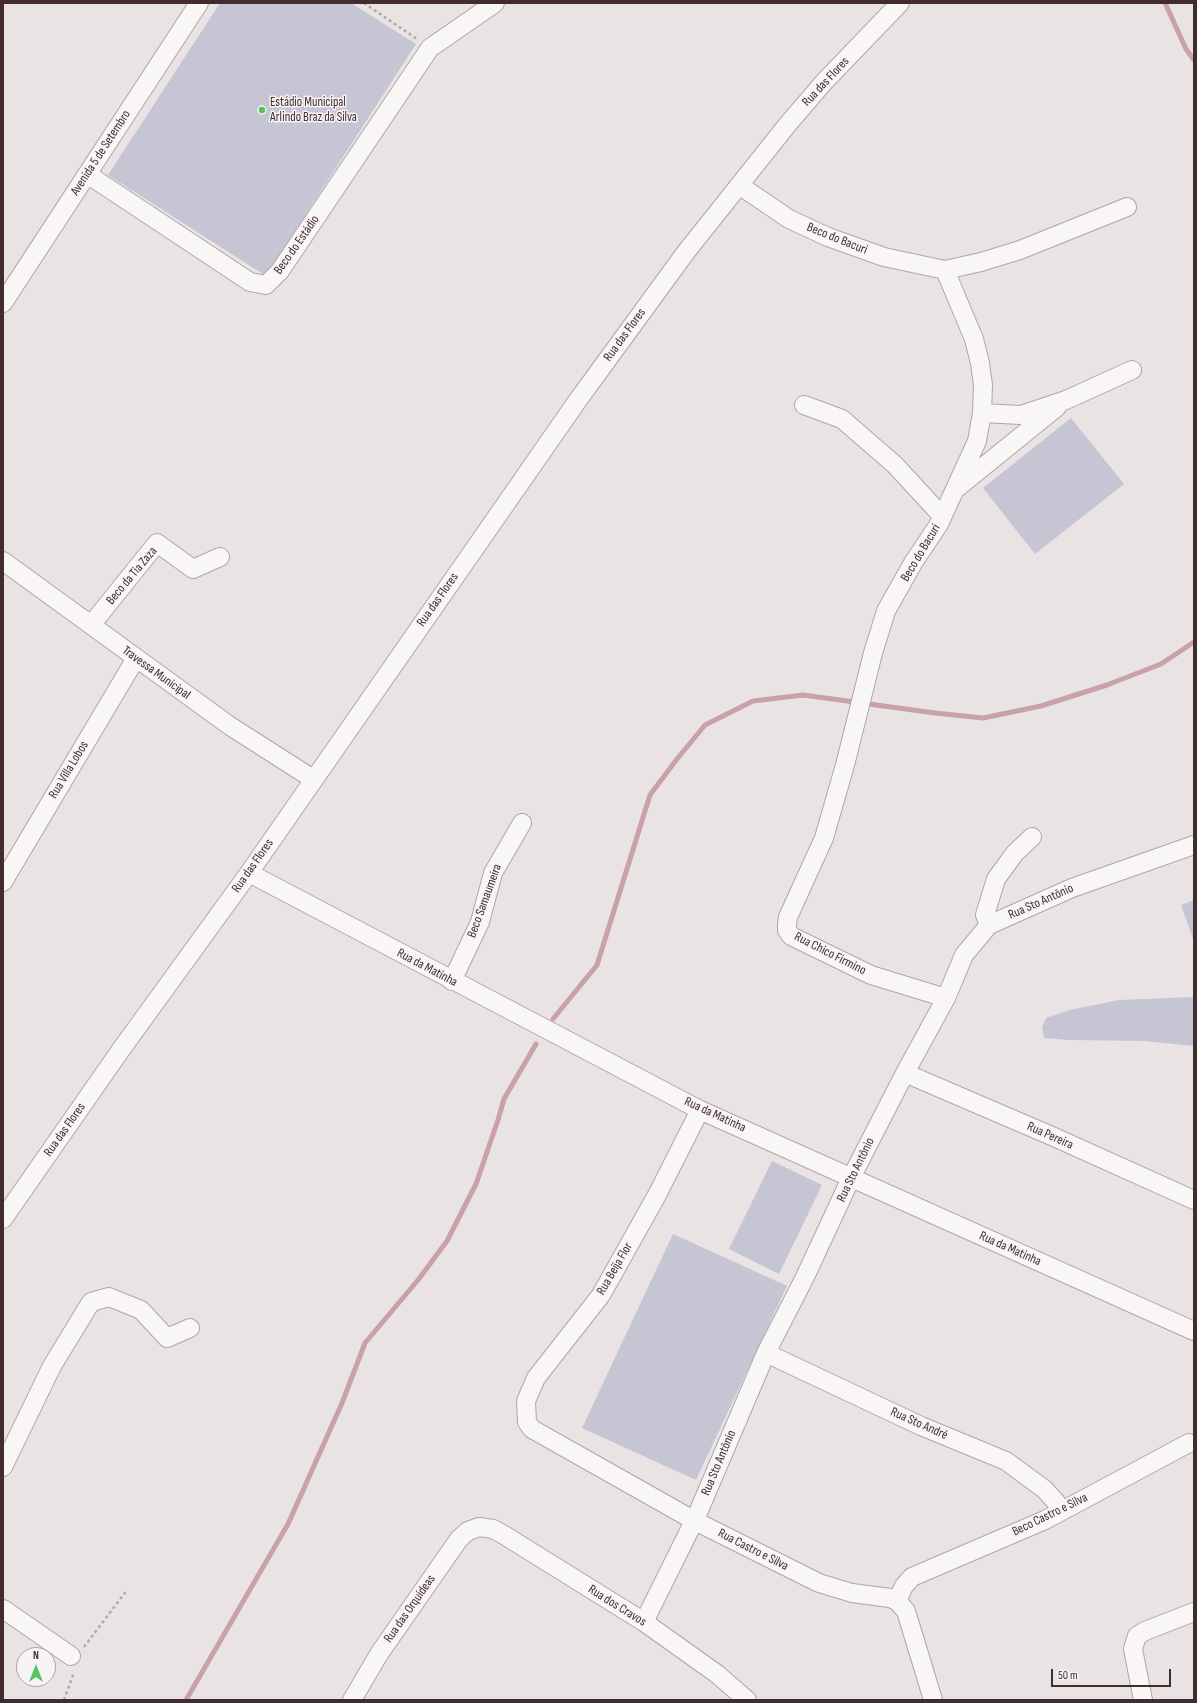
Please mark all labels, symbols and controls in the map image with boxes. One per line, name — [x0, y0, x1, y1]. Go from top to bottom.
street label: Rua das Flores — [799, 54, 853, 110]
place label: Estádio Municipal Arlindo Braz da Silva — [270, 95, 357, 126]
marker: Estádio Municipal Arlindo Braz da Silva — [257, 105, 267, 115]
street label: Avenida 5 de Setembro — [68, 107, 134, 199]
street label: Beco do Estádio — [271, 212, 323, 278]
street label: Beco do Bacuri — [804, 220, 870, 258]
street label: Rua das Flores — [601, 305, 649, 365]
street label: Beco do Bacuri — [898, 522, 944, 584]
street label: Beco da Tia Zaza — [103, 544, 161, 608]
street label: Rua das Flores — [414, 570, 462, 630]
street label: Travessa Municipal — [119, 643, 193, 703]
street label: Rua Villa Lobos — [46, 738, 92, 802]
street label: Rua das Flores — [229, 836, 277, 896]
street label: Beco Samaumeira — [464, 862, 506, 940]
street label: Rua Sto Antônio — [1006, 881, 1076, 923]
street label: Rua Chico Firmino — [792, 929, 868, 979]
street label: Rua da Matinha — [394, 946, 460, 990]
street label: Rua da Matinha — [682, 1094, 748, 1136]
street label: Rua das Flores — [41, 1100, 89, 1160]
street label: Rua Pereira — [1024, 1119, 1076, 1153]
street label: Rua Sto Antônio — [834, 1135, 878, 1205]
street label: Rua da Matinha — [977, 1228, 1043, 1270]
street label: Rua Beija Flor — [594, 1240, 636, 1298]
street label: Rua Sto André — [888, 1404, 950, 1444]
street label: Rua Sto Antônio — [698, 1428, 740, 1498]
street label: Beco Castro e Silva — [1010, 1490, 1090, 1540]
street label: Rua Castro e Silva — [715, 1526, 791, 1574]
street label: Rua das Orquídeas — [381, 1572, 439, 1646]
street label: Rua dos Cravos — [585, 1582, 649, 1630]
north arrow — [16, 1647, 56, 1687]
text: N — [33, 1649, 39, 1662]
scale bar — [1053, 1661, 1173, 1687]
text: 50 m — [1058, 1668, 1078, 1683]

